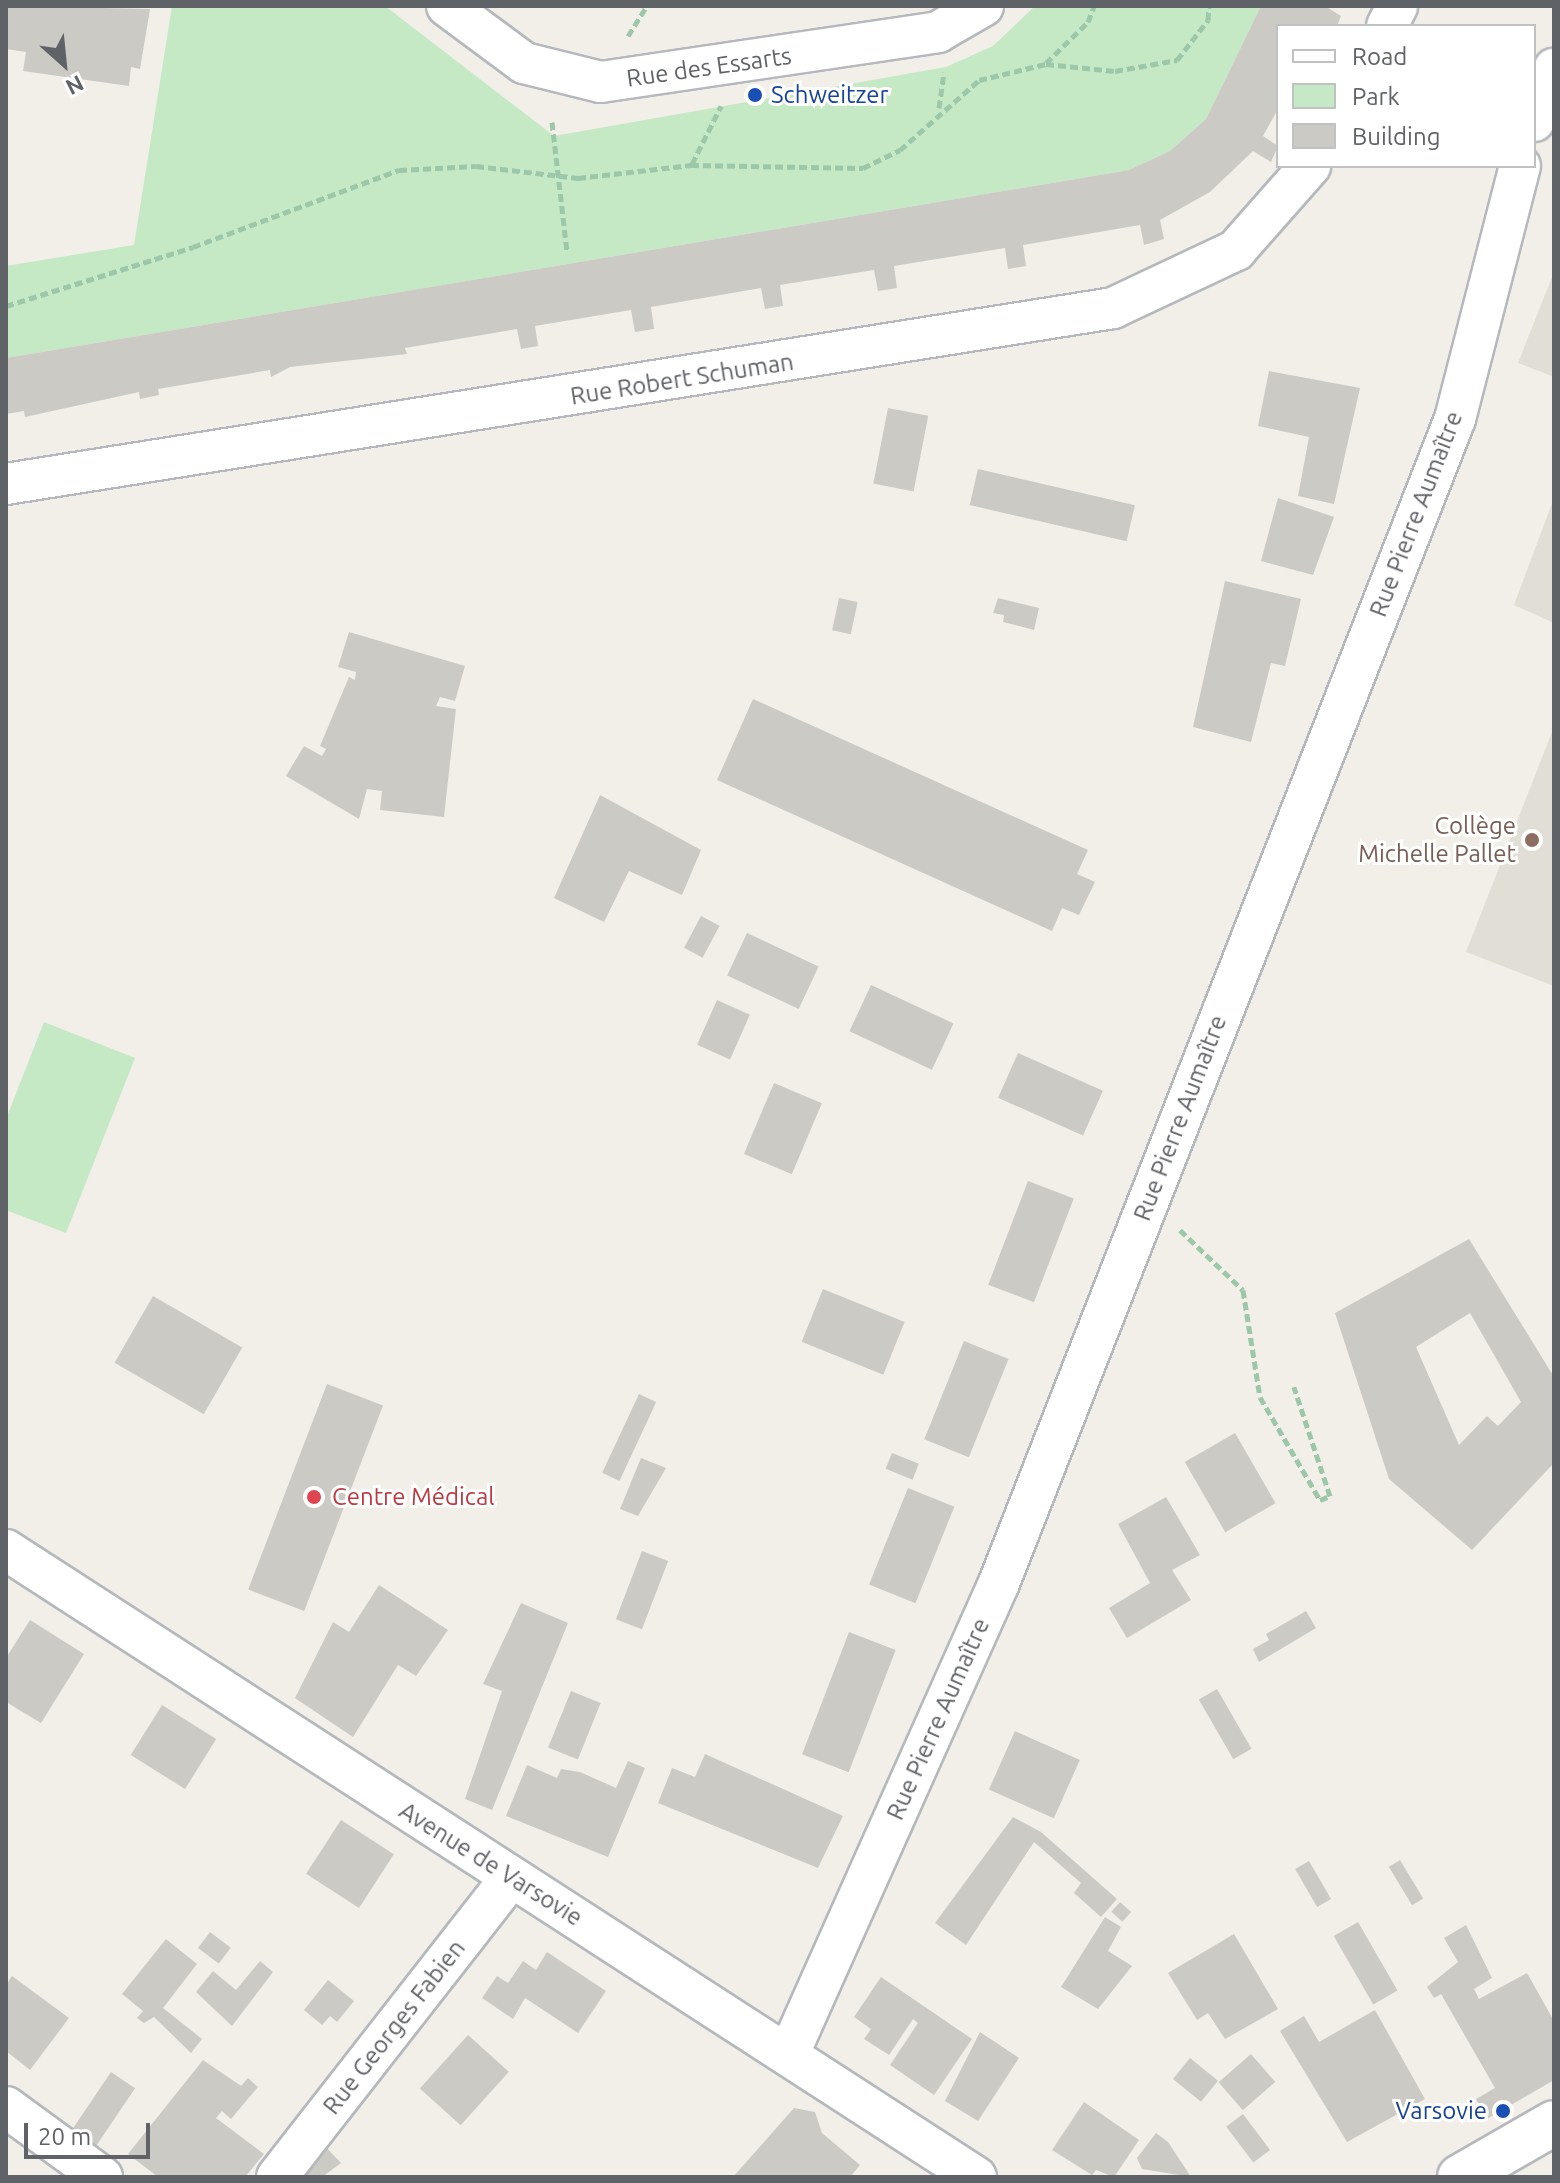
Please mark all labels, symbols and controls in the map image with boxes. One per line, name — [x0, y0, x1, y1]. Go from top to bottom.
north arrow — [24, 24, 104, 104]
legend — [1276, 24, 1536, 168]
street label: Rue des Essarts — [625, 41, 793, 93]
text: Road — [1352, 43, 1407, 70]
text: N — [62, 71, 88, 101]
place label: Schweitzer — [771, 81, 889, 109]
text: Park — [1352, 83, 1400, 110]
marker: Schweitzer — [746, 86, 764, 104]
text: Building — [1352, 123, 1440, 150]
street label: Rue Robert Schuman — [568, 347, 796, 411]
street label: Rue Pierre Aumaître — [1364, 407, 1468, 621]
place label: Collège Michelle Pallet — [1358, 812, 1516, 868]
marker: Collège Michelle Pallet — [1523, 831, 1541, 849]
street label: Rue Pierre Aumaître — [1128, 1011, 1232, 1225]
place label: Centre Médical — [332, 1483, 495, 1511]
marker: Centre Médical — [303, 1486, 325, 1508]
street label: Rue Pierre Aumaître — [881, 1614, 995, 1824]
street label: Avenue de Varsovie — [394, 1796, 588, 1932]
street label: Rue Georges Fabien — [317, 1934, 471, 2120]
place label: Varsovie — [1396, 2097, 1487, 2125]
marker: Varsovie — [1494, 2102, 1512, 2120]
scale bar — [28, 2107, 154, 2157]
text: 20 m — [38, 2123, 91, 2150]

